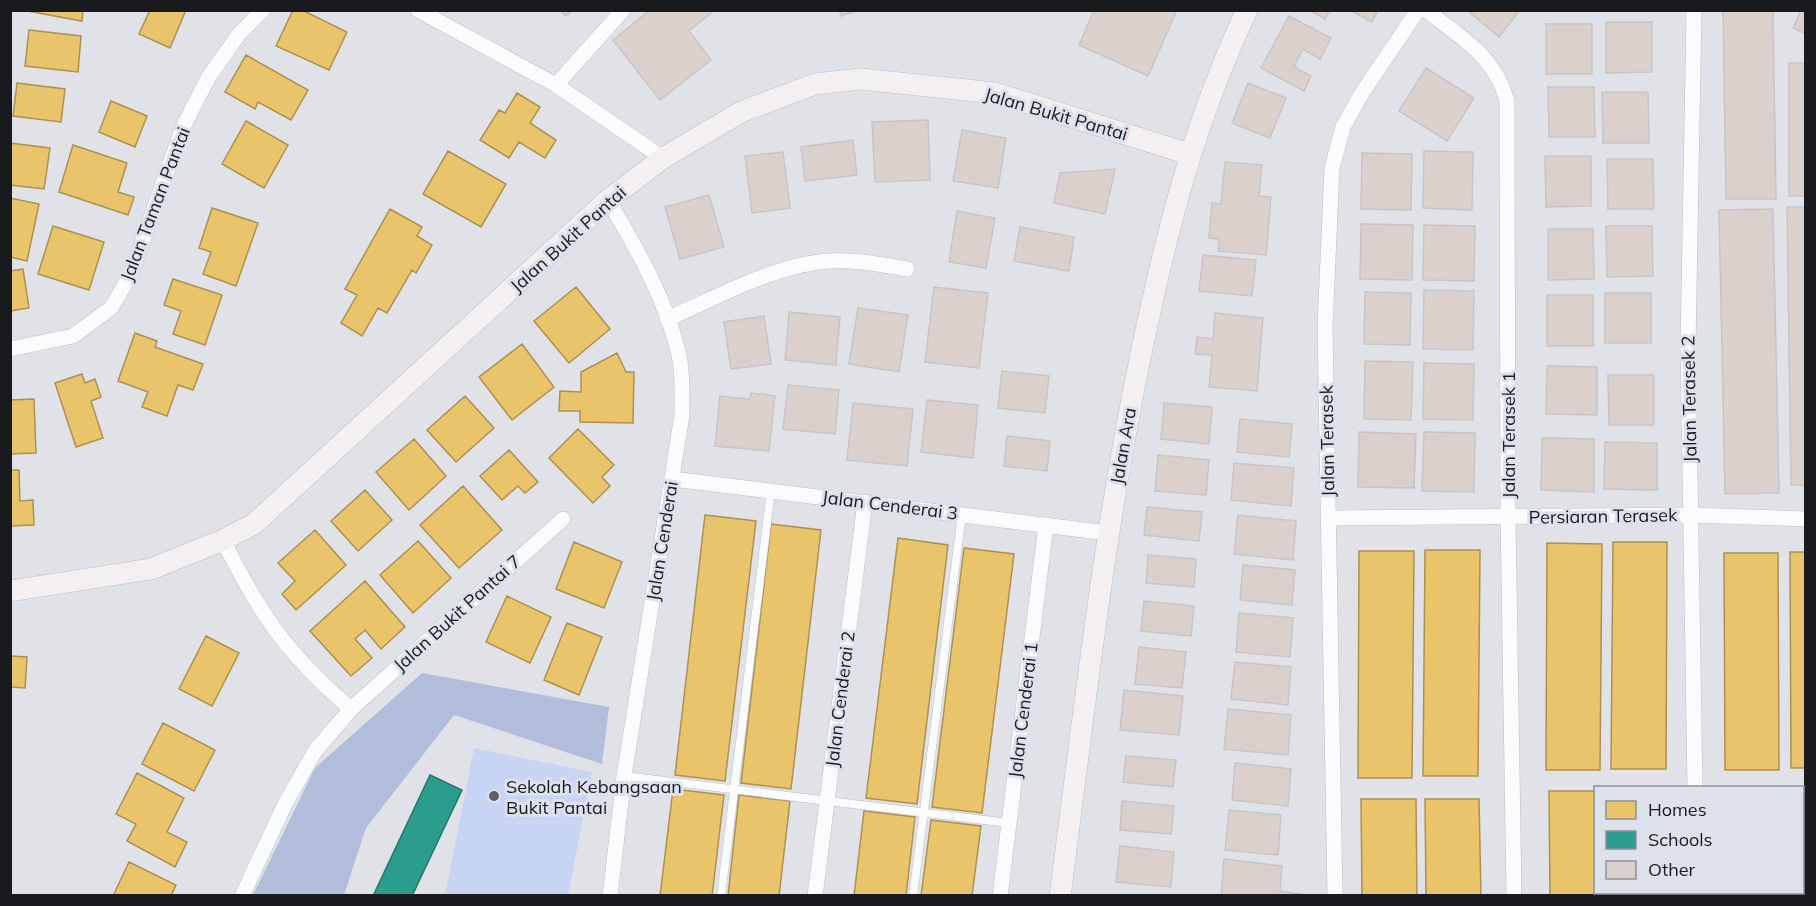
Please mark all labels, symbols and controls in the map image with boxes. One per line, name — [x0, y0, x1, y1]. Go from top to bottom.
street label: Jalan Bukit Pantai — [982, 83, 1130, 145]
street label: Jalan Taman Pantai — [115, 124, 195, 284]
street label: Jalan Bukit Pantai — [505, 181, 631, 297]
street label: Jalan Terasek 2 — [1676, 335, 1702, 463]
street label: Jalan Terasek 1 — [1497, 371, 1520, 499]
street label: Jalan Terasek — [1315, 384, 1339, 497]
street label: Jalan Ara — [1105, 406, 1141, 486]
street label: Jalan Cenderai — [641, 479, 683, 603]
street label: Jalan Cenderai 3 — [821, 485, 959, 525]
street label: Persiaran Terasek — [1529, 503, 1678, 529]
street label: Jalan Bukit Pantai 7 — [388, 550, 526, 676]
street label: Jalan Cenderai 2 — [820, 630, 860, 768]
street label: Jalan Cenderai 1 — [1003, 641, 1043, 779]
place label: Sekolah Kebangsaan Bukit Pantai — [506, 775, 682, 819]
legend — [1594, 786, 1804, 894]
marker: Sekolah Kebangsaan Bukit Pantai — [487, 789, 501, 803]
text: Homes — [1648, 798, 1707, 821]
text: Schools — [1648, 828, 1713, 851]
text: Other — [1648, 858, 1696, 881]

